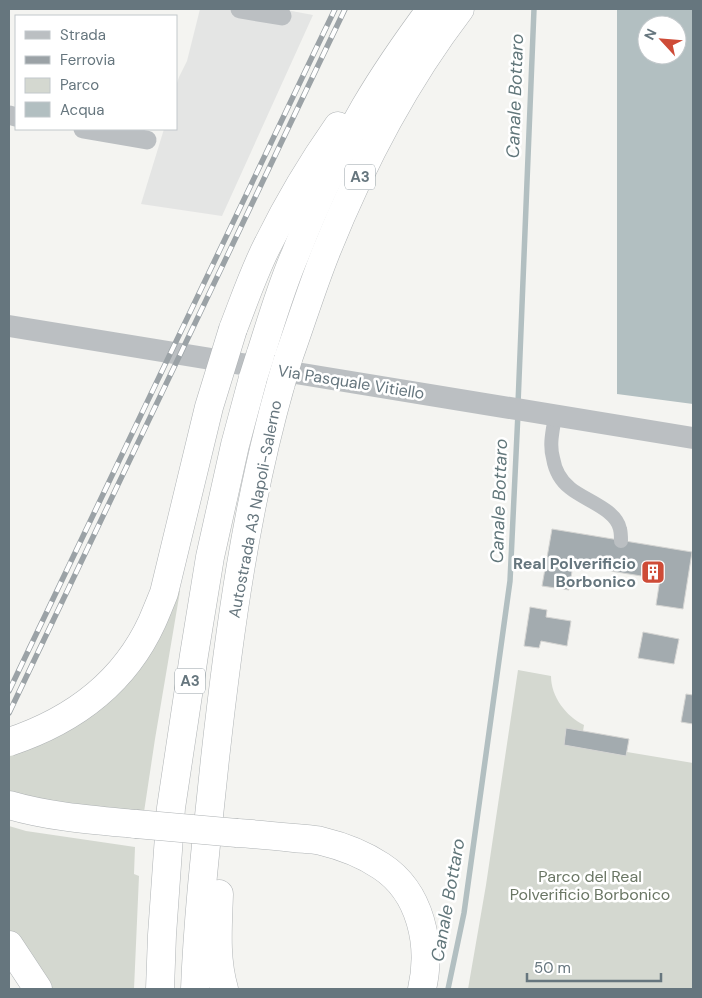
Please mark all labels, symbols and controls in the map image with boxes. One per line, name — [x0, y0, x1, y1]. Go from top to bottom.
legend — [15, 15, 178, 130]
north arrow — [637, 15, 687, 65]
text: Strada — [60, 25, 106, 45]
text: N — [640, 26, 661, 43]
water label: Canale Bottaro — [501, 33, 529, 159]
text: Ferrovia — [60, 50, 115, 70]
text: Parco — [60, 75, 99, 95]
text: Acqua — [60, 100, 104, 120]
road number: A3 — [345, 164, 375, 190]
street label: Via Pasquale Vitiello — [276, 360, 426, 404]
street label: Autostrada A3 Napoli-Salerno — [224, 398, 286, 620]
water label: Canale Bottaro — [485, 438, 513, 564]
place label: Real Polverificio Borbonico — [513, 553, 636, 592]
building icon: Real Polverificio Borbonico — [640, 559, 666, 585]
road number: A3 — [175, 668, 205, 694]
water label: Canale Bottaro — [425, 837, 471, 963]
park label: Parco del Real Polverificio Borbonico — [510, 866, 670, 905]
scale bar — [527, 950, 661, 982]
text: 50 m — [534, 958, 571, 978]

